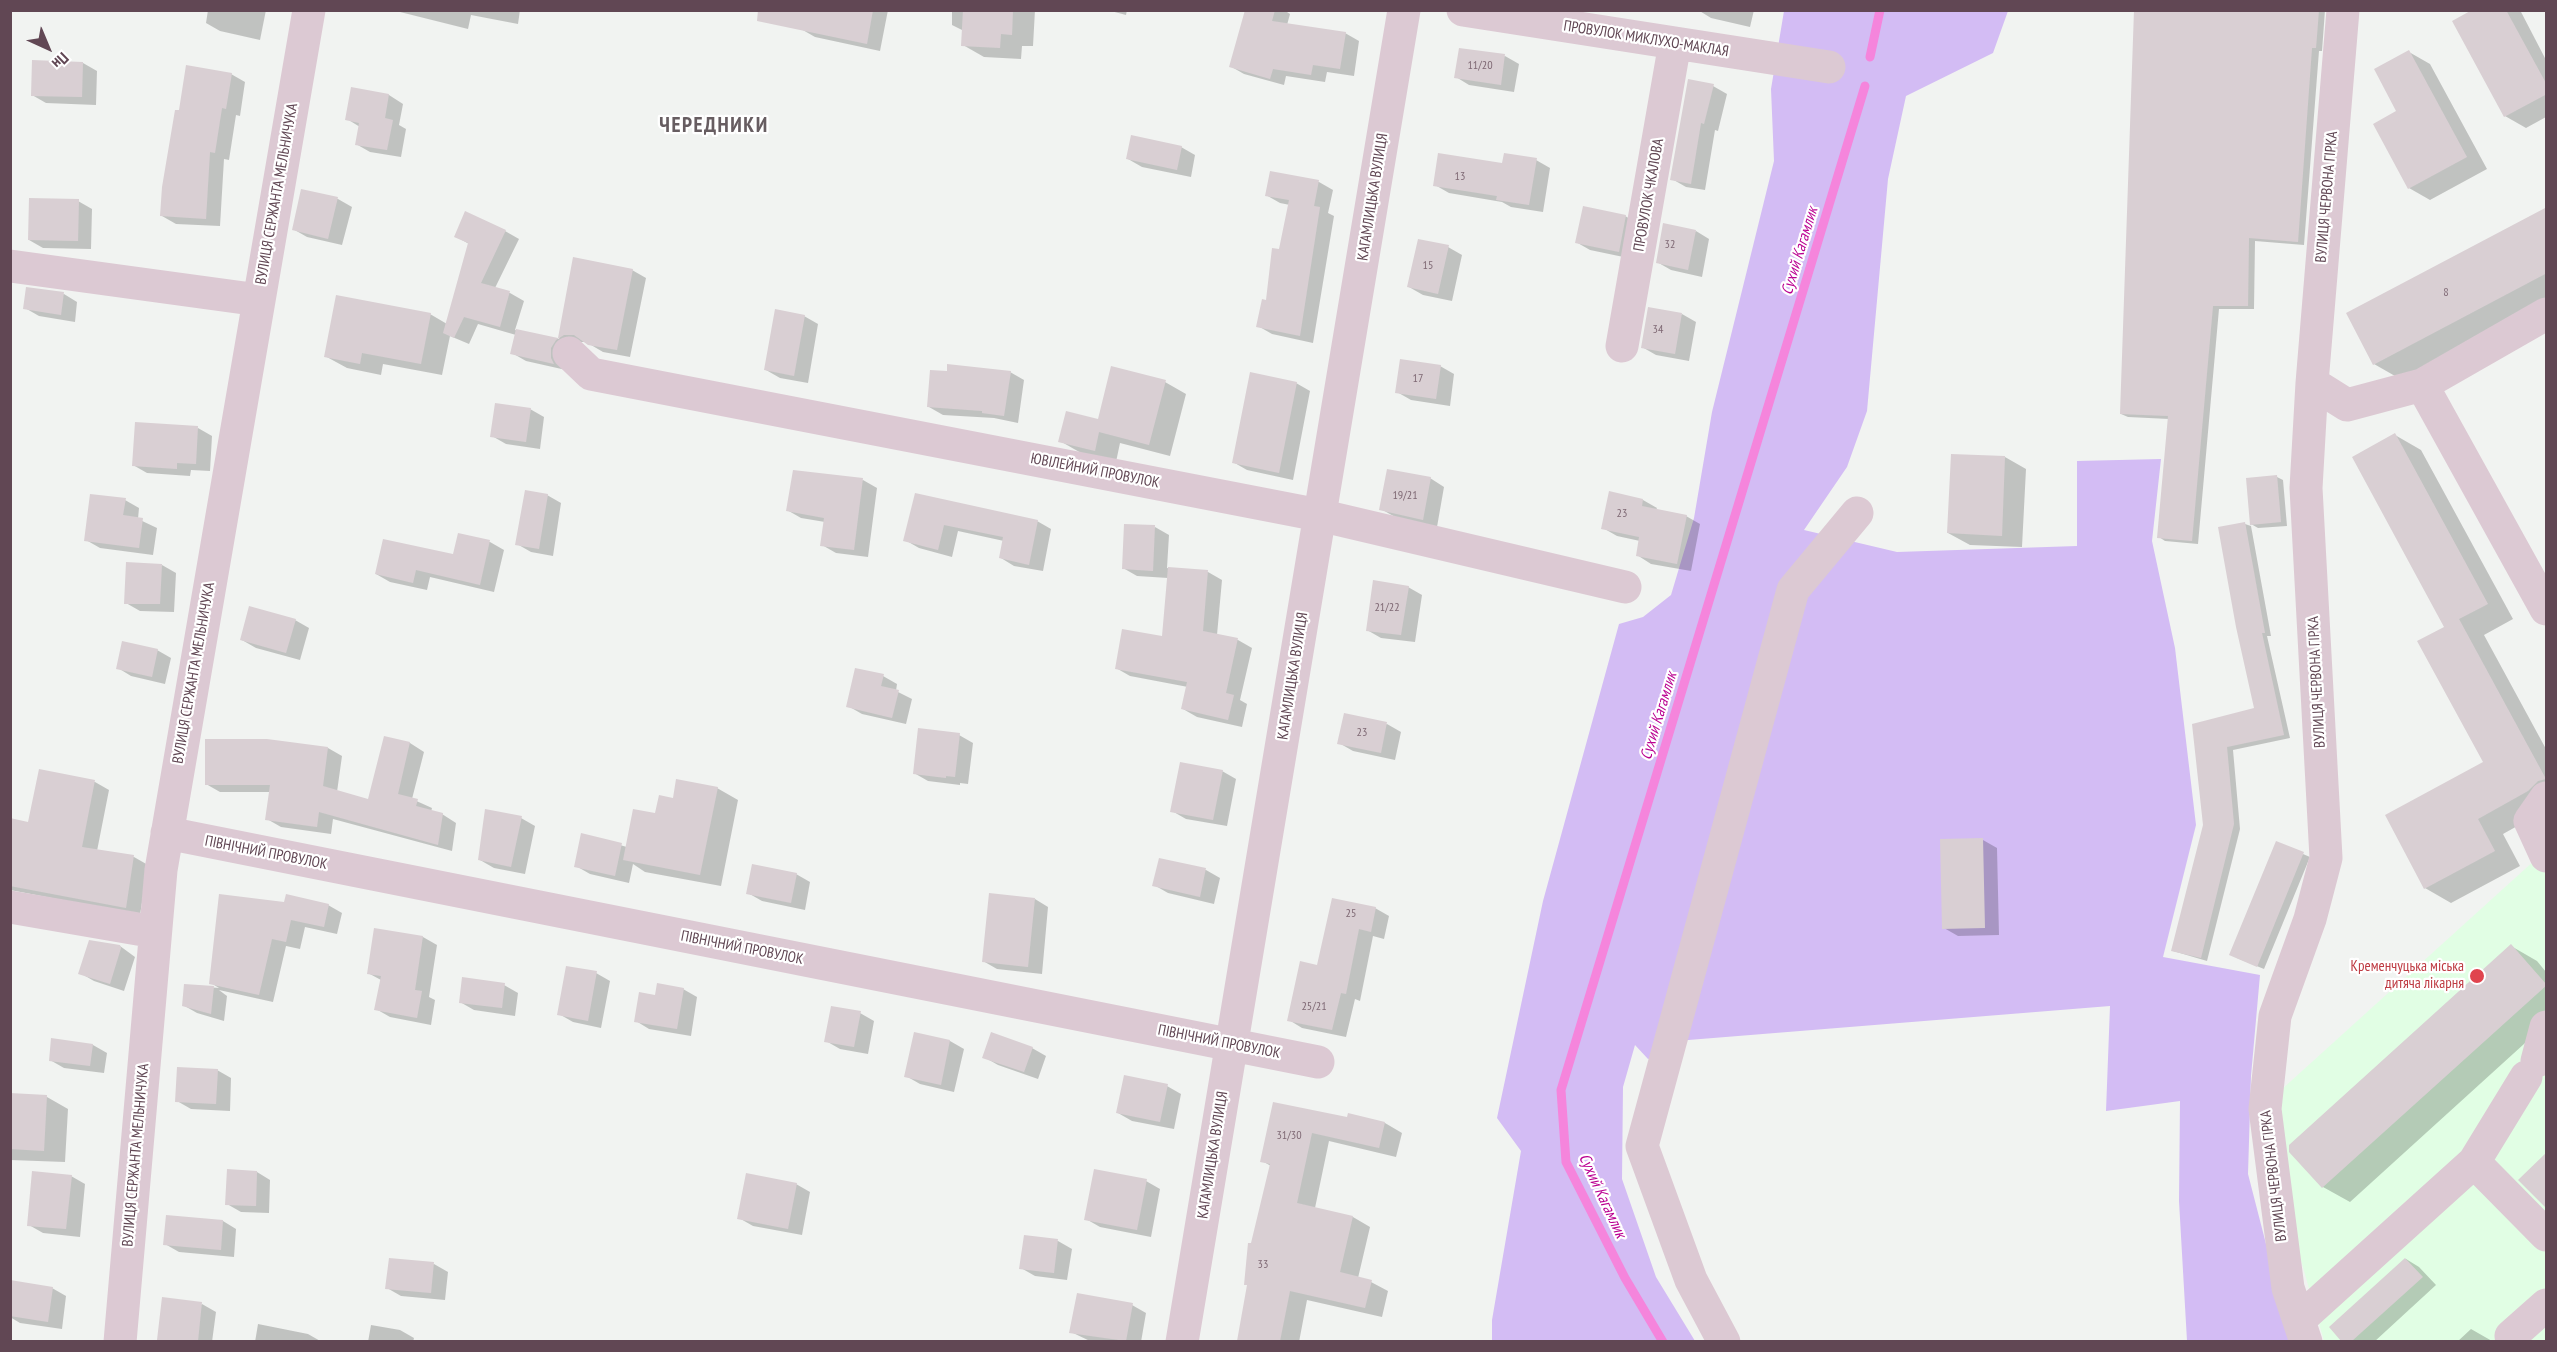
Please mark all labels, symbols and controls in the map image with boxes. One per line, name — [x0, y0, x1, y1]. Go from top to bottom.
street label: ПРОВУЛОК МИКЛУХО-МАКЛАЯ — [1562, 17, 1730, 61]
north arrow — [18, 18, 78, 78]
text: Пн — [48, 48, 73, 74]
house number: 11/20 — [1467, 59, 1493, 73]
street label: ВУЛИЦЯ СЕРЖАНТА МЕЛЬНИЧУКА — [252, 102, 302, 286]
district label: ЧЕРЕДНИКИ — [659, 113, 769, 139]
street label: ВУЛИЦЯ ЧЕРВОНА ГІРКА — [2312, 130, 2342, 264]
street label: КАГАМЛИЦЬКА ВУЛИЦЯ — [1354, 132, 1392, 262]
street label: ПРОВУЛОК ЧКАЛОВА — [1630, 137, 1668, 253]
house number: 13 — [1455, 170, 1465, 184]
water label: Сухий Кагамлик — [1778, 205, 1822, 297]
house number: 32 — [1665, 238, 1675, 252]
house number: 15 — [1423, 259, 1433, 273]
house number: 8 — [2443, 286, 2449, 300]
house number: 34 — [1653, 323, 1663, 337]
house number: 17 — [1413, 372, 1423, 386]
street label: ЮВІЛЕЙНИЙ ПРОВУЛОК — [1029, 450, 1161, 492]
house number: 19/21 — [1392, 489, 1418, 503]
house number: 23 — [1617, 507, 1627, 521]
street label: ВУЛИЦЯ СЕРЖАНТА МЕЛЬНИЧУКА — [169, 581, 219, 765]
house number: 21/22 — [1374, 601, 1400, 615]
street label: КАГАМЛИЦЬКА ВУЛИЦЯ — [1274, 611, 1312, 741]
street label: ВУЛИЦЯ ЧЕРВОНА ГІРКА — [2305, 616, 2329, 748]
water label: Сухий Кагамлик — [1637, 670, 1681, 762]
house number: 23 — [1357, 726, 1367, 740]
street label: ПІВНІЧНИЙ ПРОВУЛОК — [203, 832, 329, 874]
house number: 25 — [1346, 907, 1356, 921]
street label: ПІВНІЧНИЙ ПРОВУЛОК — [679, 927, 805, 969]
place label: Кременчуцька міська дитяча лікарня — [2351, 958, 2464, 993]
marker: Кременчуцька міська дитяча лікарня — [2468, 967, 2486, 985]
house number: 25/21 — [1301, 1000, 1327, 1014]
street label: ПІВНІЧНИЙ ПРОВУЛОК — [1156, 1021, 1282, 1063]
street label: ВУЛИЦЯ СЕРЖАНТА МЕЛЬНИЧУКА — [119, 1063, 153, 1247]
street label: КАГАМЛИЦЬКА ВУЛИЦЯ — [1194, 1090, 1232, 1220]
street label: ВУЛИЦЯ ЧЕРВОНА ГІРКА — [2257, 1109, 2291, 1243]
house number: 31/30 — [1276, 1129, 1302, 1143]
water label: Сухий Кагамлик — [1574, 1151, 1630, 1241]
house number: 33 — [1258, 1258, 1268, 1272]

